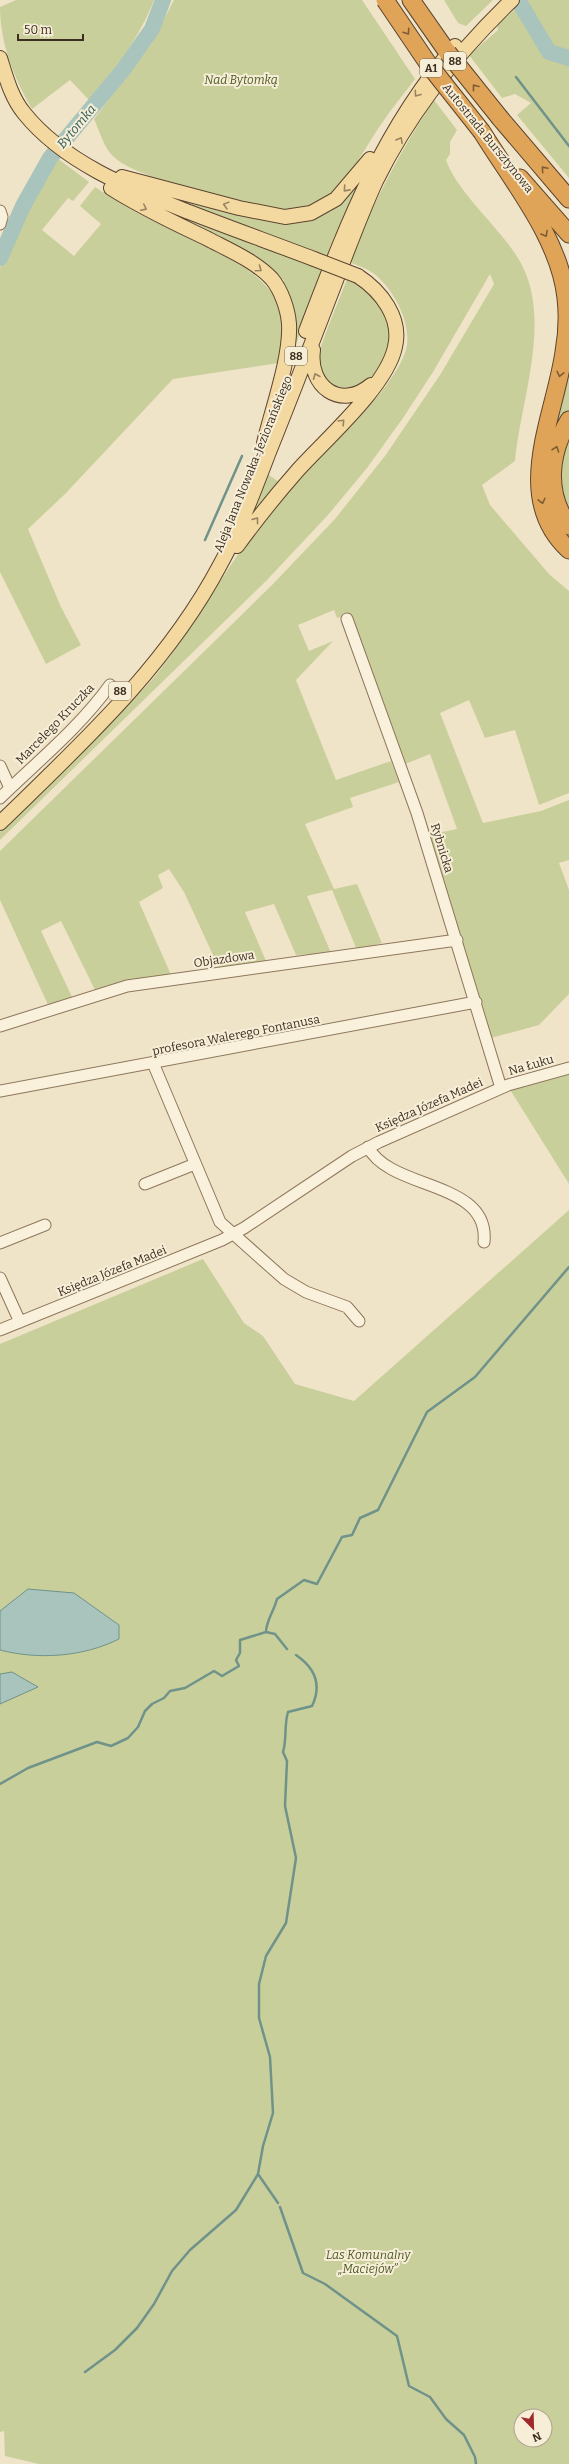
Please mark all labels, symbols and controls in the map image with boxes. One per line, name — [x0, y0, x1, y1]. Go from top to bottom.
scale bar — [18, 16, 83, 42]
text: 50 m — [24, 23, 53, 37]
one-way arrow — [402, 28, 409, 35]
road number: 88 — [444, 52, 466, 70]
road number: A1 — [420, 59, 442, 77]
park label: Nad Bytomką — [204, 73, 278, 87]
street label: Autostrada Bursztynowa — [440, 81, 537, 196]
one-way arrow — [473, 85, 480, 92]
one-way arrow — [415, 90, 422, 97]
water label: Bytomka — [54, 102, 99, 151]
one-way arrow — [396, 137, 403, 144]
one-way arrow — [541, 166, 548, 174]
one-way arrow — [343, 184, 350, 191]
one-way arrow — [222, 201, 229, 210]
one-way arrow — [140, 203, 148, 211]
one-way arrow — [541, 230, 548, 237]
one-way arrow — [255, 264, 262, 272]
road number: 88 — [285, 347, 307, 365]
one-way arrow — [556, 371, 564, 377]
one-way arrow — [312, 373, 320, 380]
street label: Aleja Jana Nowaka-Jeziorańskiego — [211, 374, 295, 554]
one-way arrow — [337, 419, 345, 427]
one-way arrow — [551, 446, 559, 453]
one-way arrow — [537, 498, 545, 505]
one-way arrow — [252, 517, 259, 524]
street label: Marcelego Kruczka — [13, 681, 97, 767]
road number: 88 — [109, 682, 131, 700]
street label: Rybnicka — [428, 822, 456, 875]
street label: Objazdowa — [193, 948, 256, 970]
street label: profesora Walerego Fontanusa — [151, 1012, 321, 1058]
street label: Na Łuku — [507, 1052, 556, 1078]
street label: Księdza Józefa Madei — [373, 1075, 485, 1135]
street label: Księdza Józefa Madei — [56, 1243, 169, 1299]
park label: Las Komunalny „Maciejów” — [326, 2248, 411, 2276]
north arrow — [513, 2408, 553, 2448]
text: N — [530, 2429, 543, 2445]

